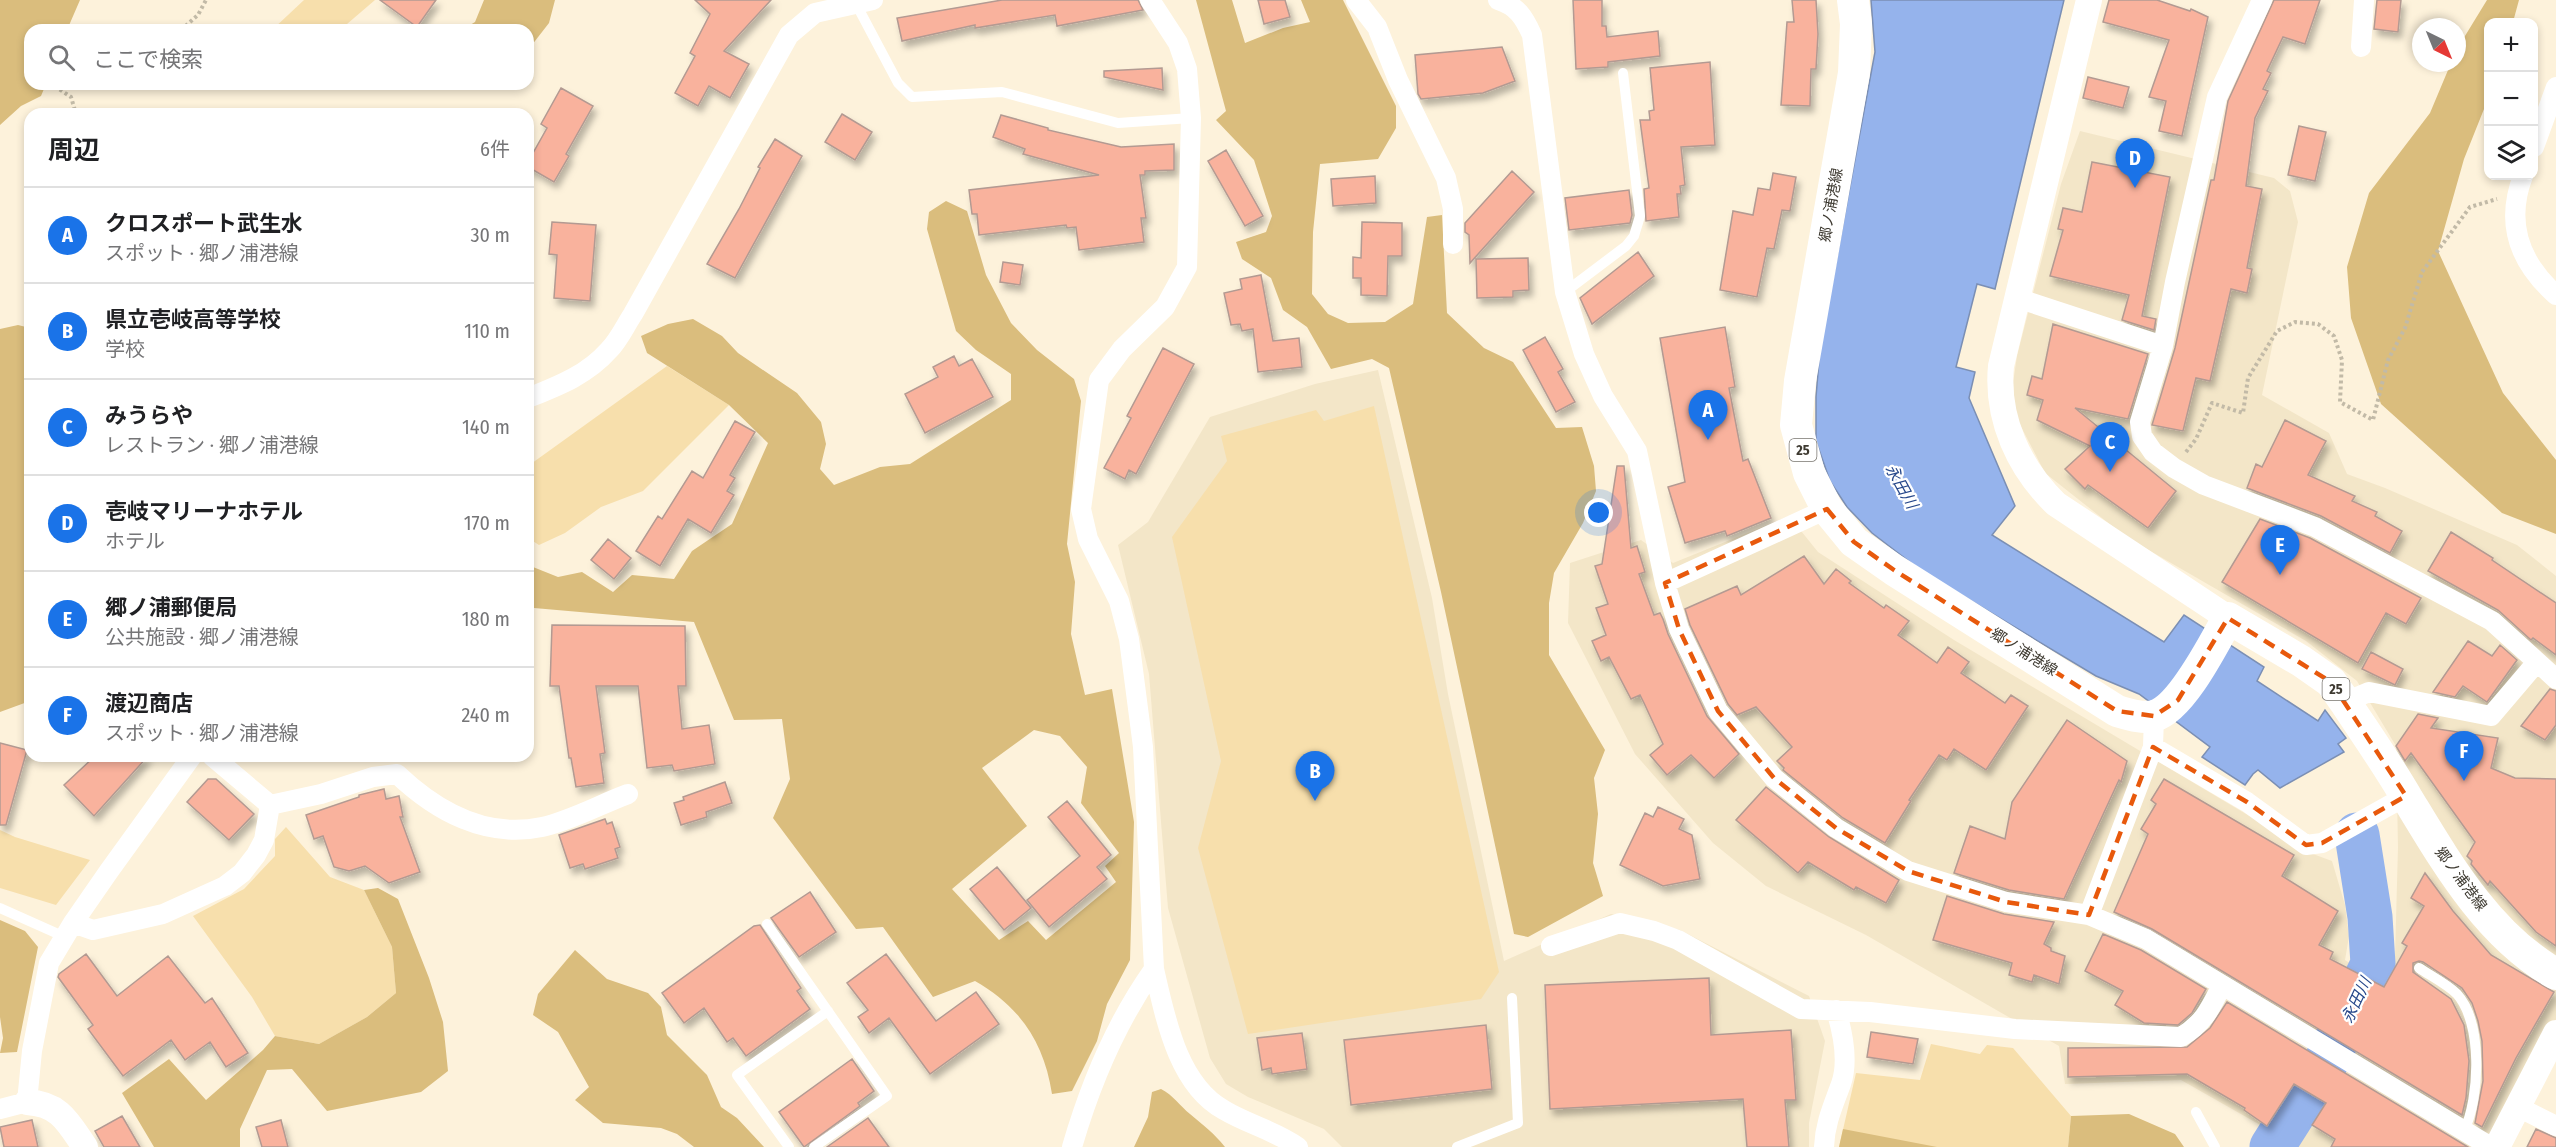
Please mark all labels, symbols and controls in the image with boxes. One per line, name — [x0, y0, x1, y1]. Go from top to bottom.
north arrow — [2412, 18, 2466, 72]
map controls — [2484, 18, 2538, 180]
button: + — [2484, 18, 2538, 72]
search box — [24, 24, 534, 90]
icon: search — [45, 41, 78, 74]
text: ここで検索 — [93, 46, 203, 73]
button: − — [2484, 72, 2538, 126]
button: layers — [2484, 126, 2538, 180]
text: 周辺 — [48, 135, 100, 166]
text: 6件 — [480, 137, 510, 161]
pin: D — [2116, 138, 2154, 188]
street label: 郷ノ浦港線 — [1816, 166, 1846, 244]
text: クロスポート武生水 — [105, 210, 303, 237]
text: A — [62, 223, 73, 247]
text: 30 m — [470, 223, 510, 247]
text: スポット · 郷ノ浦港線 — [105, 241, 299, 265]
text: 県立壱岐高等学校 — [105, 306, 281, 333]
text: B — [62, 319, 73, 343]
text: 110 m — [464, 319, 510, 343]
text: 学校 — [105, 337, 145, 361]
pin: A — [1688, 390, 1728, 440]
text: みうらや — [105, 402, 193, 429]
text: C — [62, 415, 73, 439]
text: 140 m — [462, 415, 510, 439]
pin: C — [2090, 422, 2130, 472]
text: レストラン · 郷ノ浦港線 — [105, 433, 319, 457]
road number: 25 — [1790, 439, 1816, 461]
water label: 永田川 — [1882, 461, 1922, 514]
text: 壱岐マリーナホテル — [105, 498, 303, 525]
your location — [1584, 498, 1613, 527]
text: D — [62, 511, 73, 535]
text: 170 m — [464, 511, 510, 535]
pin: E — [2260, 526, 2300, 575]
text: ホテル — [105, 529, 165, 553]
text: 郷ノ浦郵便局 — [105, 594, 237, 621]
text: E — [63, 607, 72, 631]
text: 180 m — [462, 607, 510, 631]
street label: 郷ノ浦港線 — [1987, 624, 2061, 680]
text: 公共施設 · 郷ノ浦港線 — [105, 625, 299, 649]
road number: 25 — [2322, 678, 2350, 700]
text: 渡辺商店 — [105, 690, 193, 717]
text: F — [63, 703, 72, 727]
text: 240 m — [461, 703, 510, 727]
text: スポット · 郷ノ浦港線 — [105, 721, 299, 745]
pin: F — [2444, 732, 2484, 781]
pin: B — [1296, 752, 1334, 801]
street label: 郷ノ浦港線 — [2431, 844, 2491, 914]
water label: 永田川 — [2338, 973, 2376, 1026]

